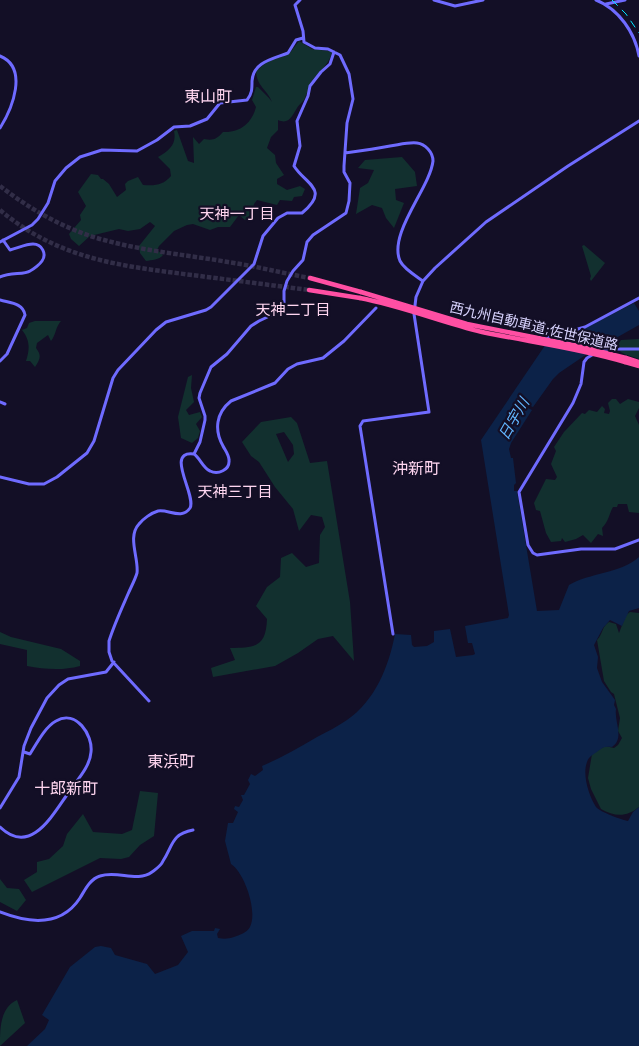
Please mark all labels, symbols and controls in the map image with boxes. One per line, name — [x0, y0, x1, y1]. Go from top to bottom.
district label: 東山町 — [184, 86, 232, 105]
district label: 天神一丁目 — [199, 204, 275, 222]
street label: 西九州自動車道;佐世保道路 — [448, 298, 620, 353]
district label: 天神二丁目 — [255, 300, 331, 318]
water label: 日宇川 — [494, 393, 533, 442]
district label: 沖新町 — [392, 458, 440, 477]
district label: 天神三丁目 — [197, 482, 273, 500]
district label: 東浜町 — [147, 751, 195, 770]
district label: 十郎新町 — [34, 778, 98, 797]

